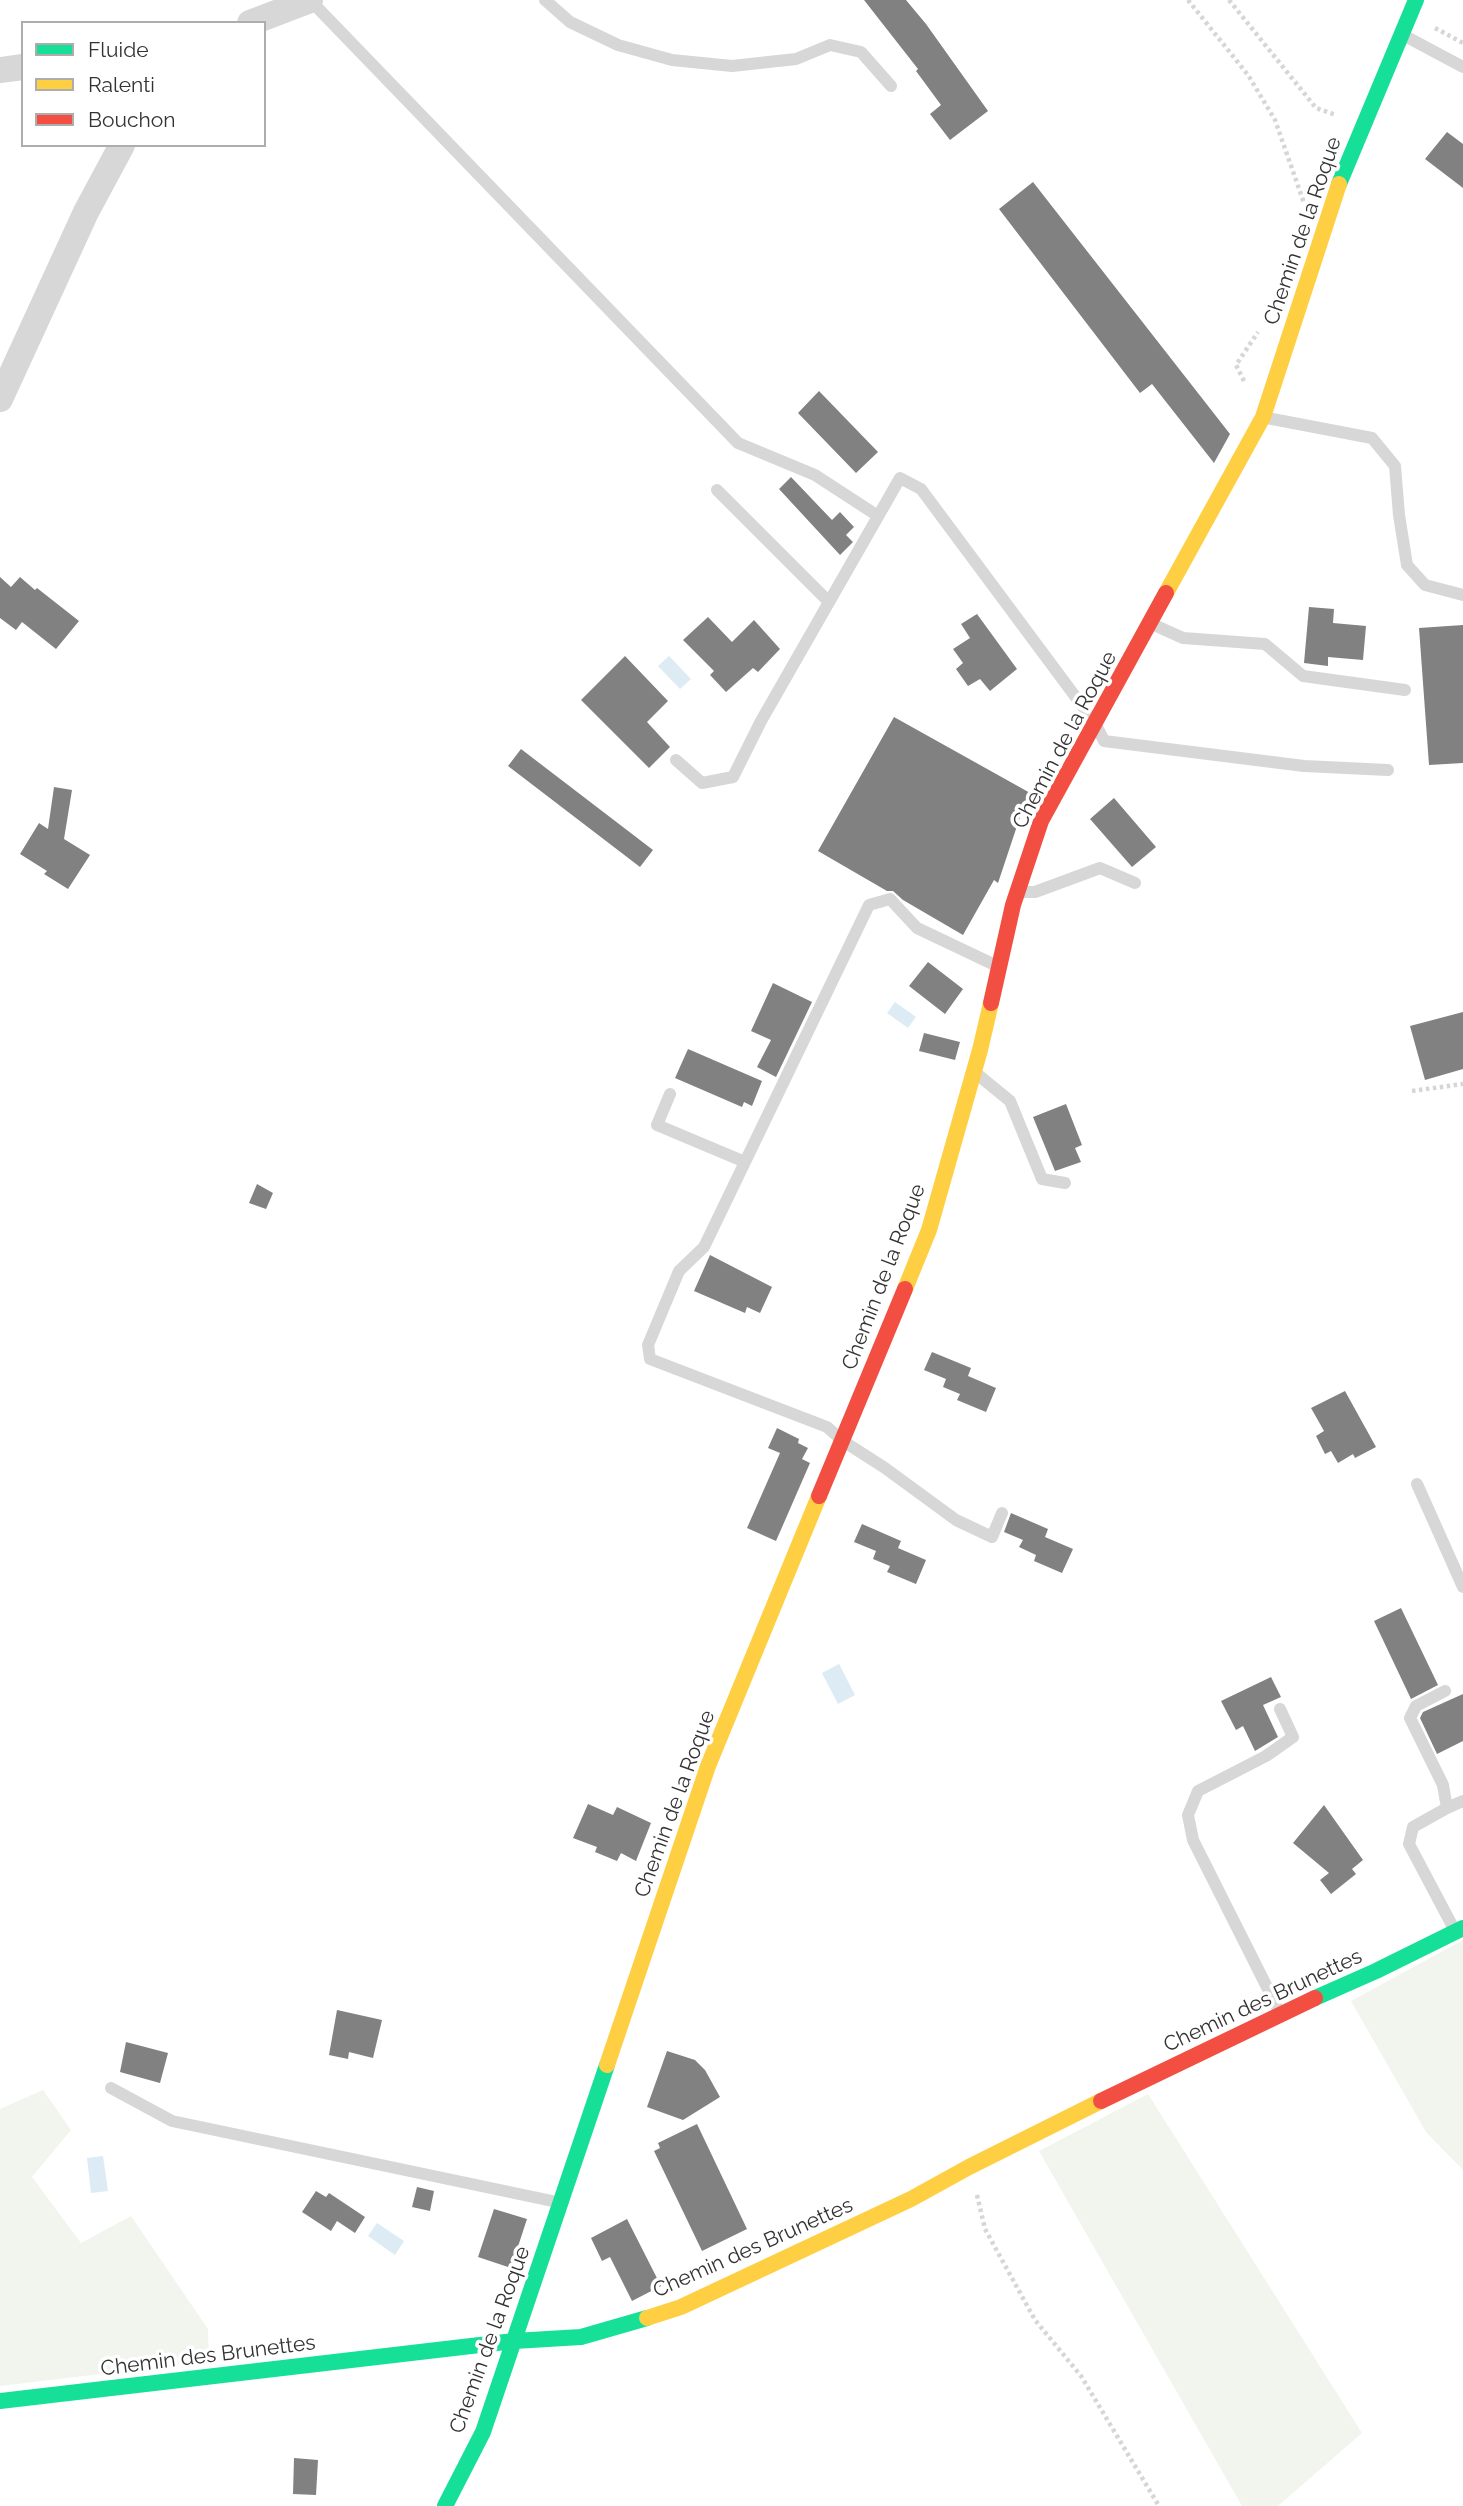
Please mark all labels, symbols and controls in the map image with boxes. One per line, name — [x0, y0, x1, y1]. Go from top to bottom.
legend — [21, 21, 266, 147]
text: Fluide — [88, 37, 149, 62]
text: Ralenti — [88, 72, 155, 97]
text: Bouchon — [88, 107, 175, 132]
street label: Chemin de la Roque — [1259, 134, 1347, 328]
street label: Chemin de la Roque — [1008, 647, 1122, 833]
street label: Chemin de la Roque — [837, 1180, 931, 1374]
street label: Chemin de la Roque — [629, 1707, 721, 1901]
street label: Chemin des Brunettes — [1160, 1944, 1366, 2058]
street label: Chemin des Brunettes — [649, 2193, 857, 2303]
street label: Chemin de la Roque — [444, 2243, 536, 2437]
street label: Chemin des Brunettes — [99, 2330, 317, 2382]

